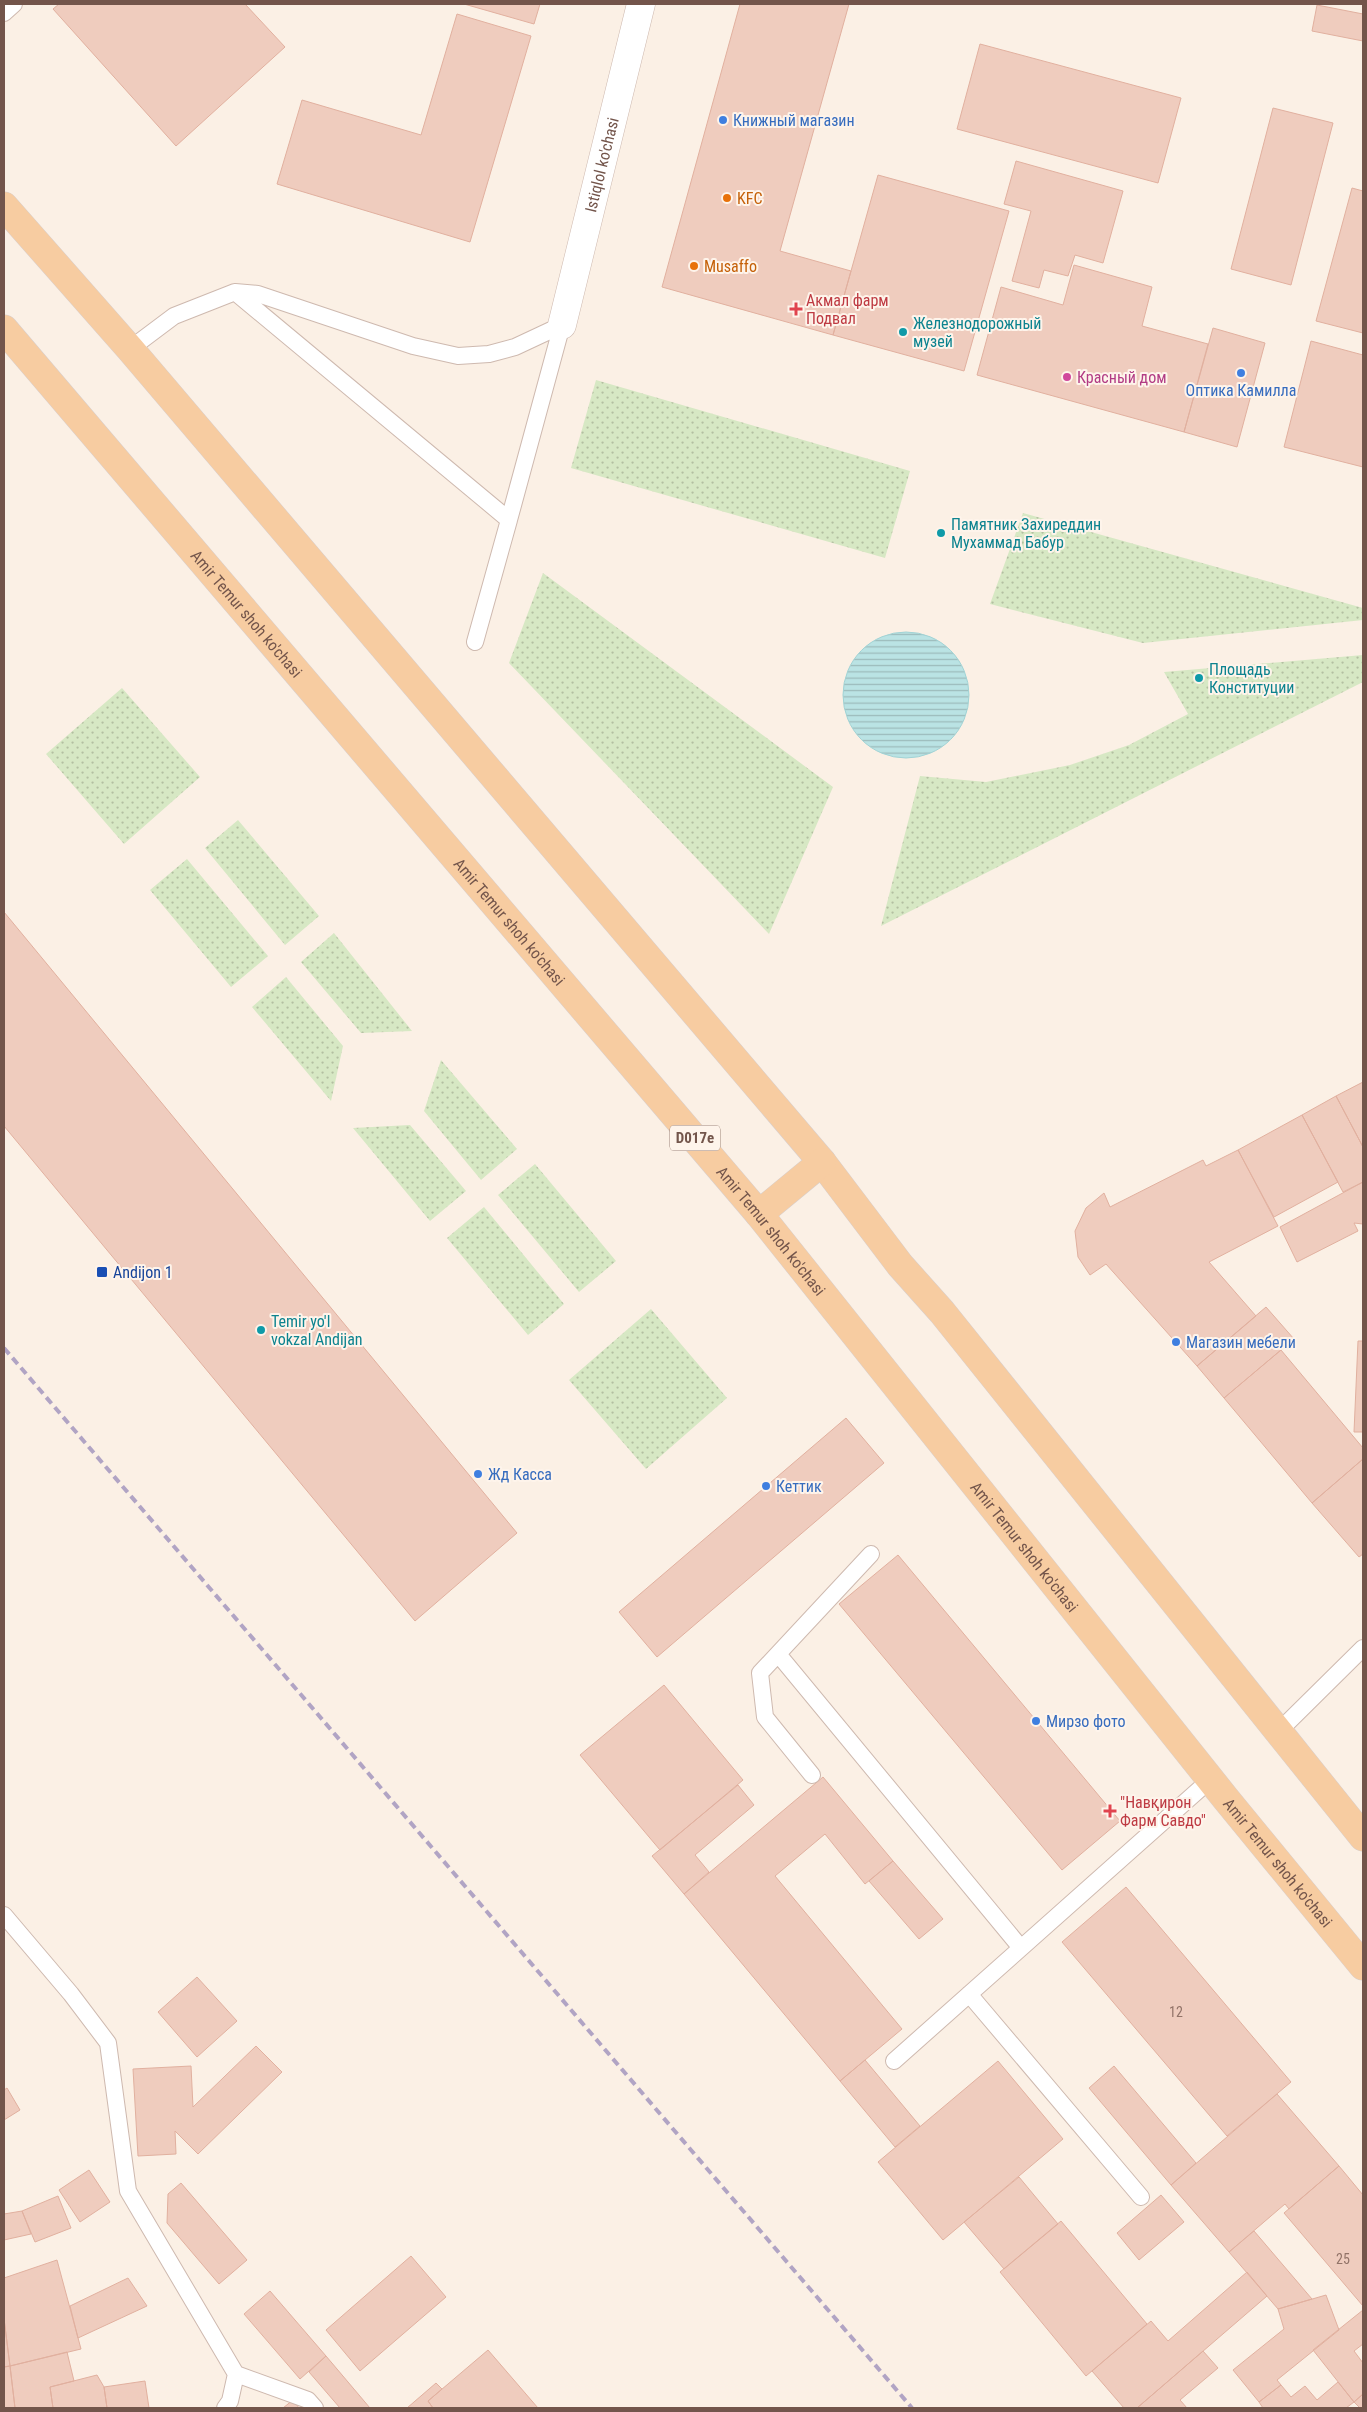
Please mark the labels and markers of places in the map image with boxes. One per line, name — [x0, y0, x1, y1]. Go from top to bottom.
place label: Книжный магазин — [733, 111, 855, 130]
marker: Книжный магазин — [717, 114, 729, 126]
place label: KFC — [737, 189, 763, 208]
marker: KFC — [721, 192, 733, 204]
place label: Musaffo — [704, 257, 757, 276]
marker: Musaffo — [688, 260, 700, 272]
place label: Акмал фарм Подвал — [806, 291, 889, 328]
marker: Акмал фарм Подвал — [790, 303, 802, 315]
place label: Железнодорожный музей — [913, 314, 1042, 351]
marker: Железнодорожный музей — [897, 326, 909, 338]
marker: Оптика Камилла — [1235, 367, 1247, 379]
place label: Красный дом — [1077, 368, 1167, 387]
marker: Красный дом — [1061, 371, 1073, 383]
place label: Оптика Камилла — [1186, 381, 1296, 400]
place label: Памятник Захиреддин Мухаммад Бабур — [951, 515, 1101, 552]
marker: Памятник Захиреддин Мухаммад Бабур — [935, 527, 947, 539]
place label: Площадь Конституции — [1209, 660, 1295, 697]
marker: Площадь Конституции — [1193, 672, 1205, 684]
place label: Andijon 1 — [113, 1263, 173, 1282]
marker: Andijon 1 — [95, 1265, 109, 1279]
place label: Temir yo'l vokzal Andijan — [271, 1312, 363, 1349]
marker: Temir yo'l vokzal Andijan — [255, 1324, 267, 1336]
place label: Магазин мебели — [1186, 1333, 1296, 1352]
marker: Магазин мебели — [1170, 1336, 1182, 1348]
place label: Жд Касса — [488, 1465, 552, 1484]
marker: Жд Касса — [472, 1468, 484, 1480]
place label: Кеттик — [776, 1477, 822, 1496]
marker: Кеттик — [760, 1480, 772, 1492]
place label: Мирзо фото — [1046, 1712, 1125, 1731]
marker: Мирзо фото — [1030, 1715, 1042, 1727]
place label: "Навқирон Фарм Савдо" — [1120, 1793, 1206, 1830]
marker: "Навқирон Фарм Савдо" — [1104, 1805, 1116, 1817]

